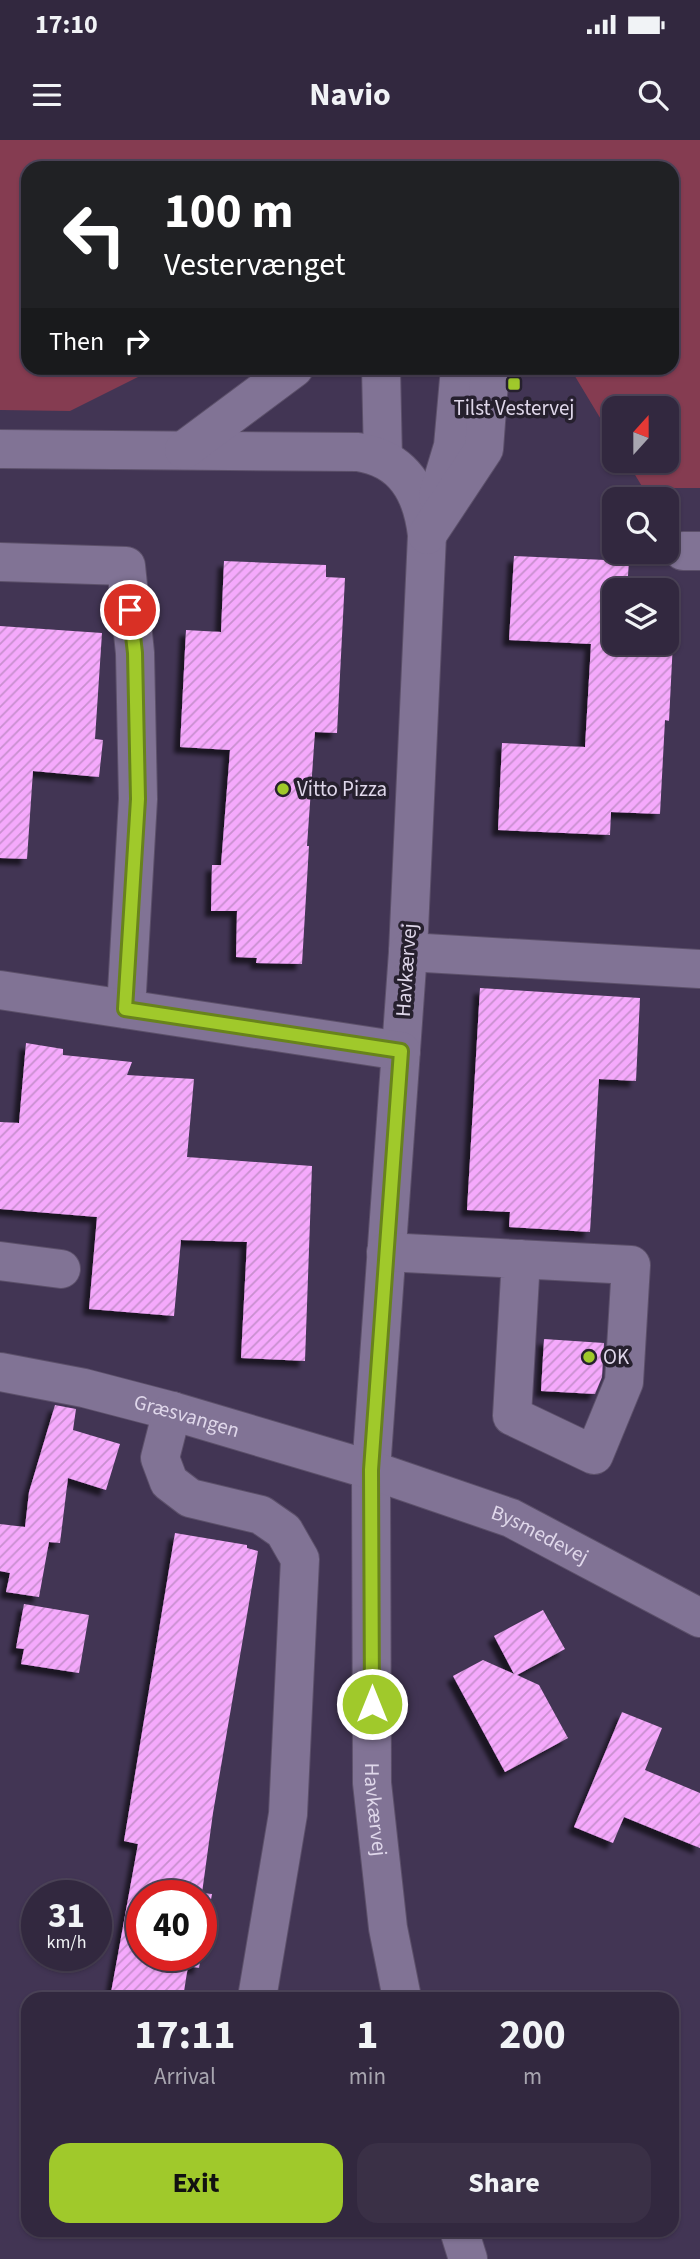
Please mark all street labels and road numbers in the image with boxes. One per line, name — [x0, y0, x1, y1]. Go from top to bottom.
street label: Havkærvej — [388, 922, 424, 1018]
street label: Græsvangen — [131, 1387, 243, 1445]
street label: Bysmedevej — [487, 1497, 594, 1571]
street label: Havkærvej — [357, 1763, 395, 1858]

